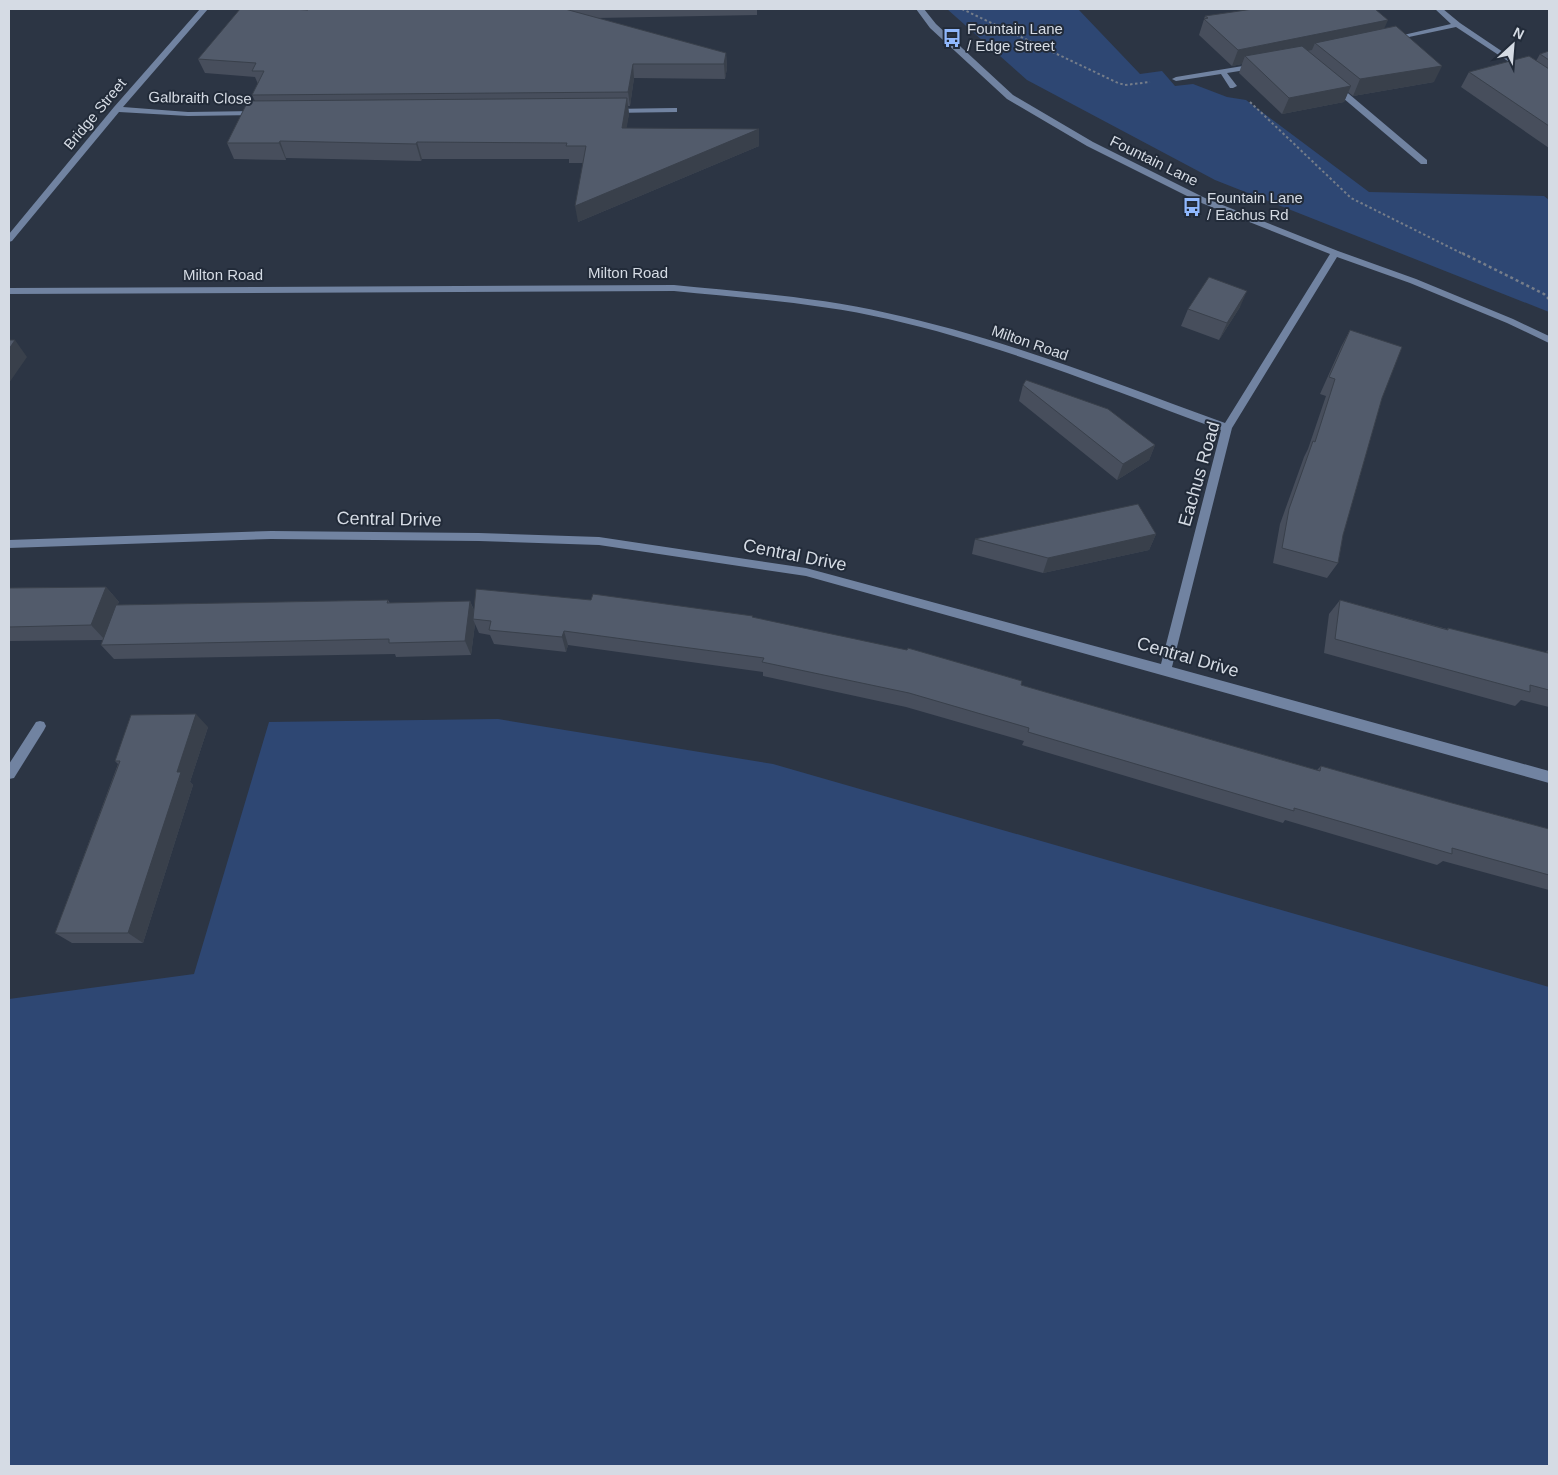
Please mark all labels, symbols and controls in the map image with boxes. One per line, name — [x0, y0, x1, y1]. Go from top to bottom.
place label: Fountain Lane / Edge Street — [967, 20, 1063, 54]
north arrow — [1488, 20, 1538, 70]
text: N — [1511, 24, 1527, 43]
bus stop icon: Fountain Lane / Edge Street — [941, 27, 963, 49]
street label: Bridge Street — [60, 74, 130, 153]
street label: Galbraith Close — [148, 88, 252, 107]
street label: Fountain Lane — [1107, 132, 1201, 189]
place label: Fountain Lane / Eachus Rd — [1207, 189, 1303, 223]
bus stop icon: Fountain Lane / Eachus Rd — [1181, 196, 1203, 218]
street label: Milton Road — [588, 264, 668, 281]
street label: Milton Road — [183, 266, 263, 283]
street label: Milton Road — [990, 321, 1071, 364]
street label: Eachus Road — [1174, 419, 1224, 529]
street label: Central Drive — [336, 508, 442, 530]
street label: Central Drive — [742, 535, 848, 575]
street label: Central Drive — [1135, 633, 1241, 681]

